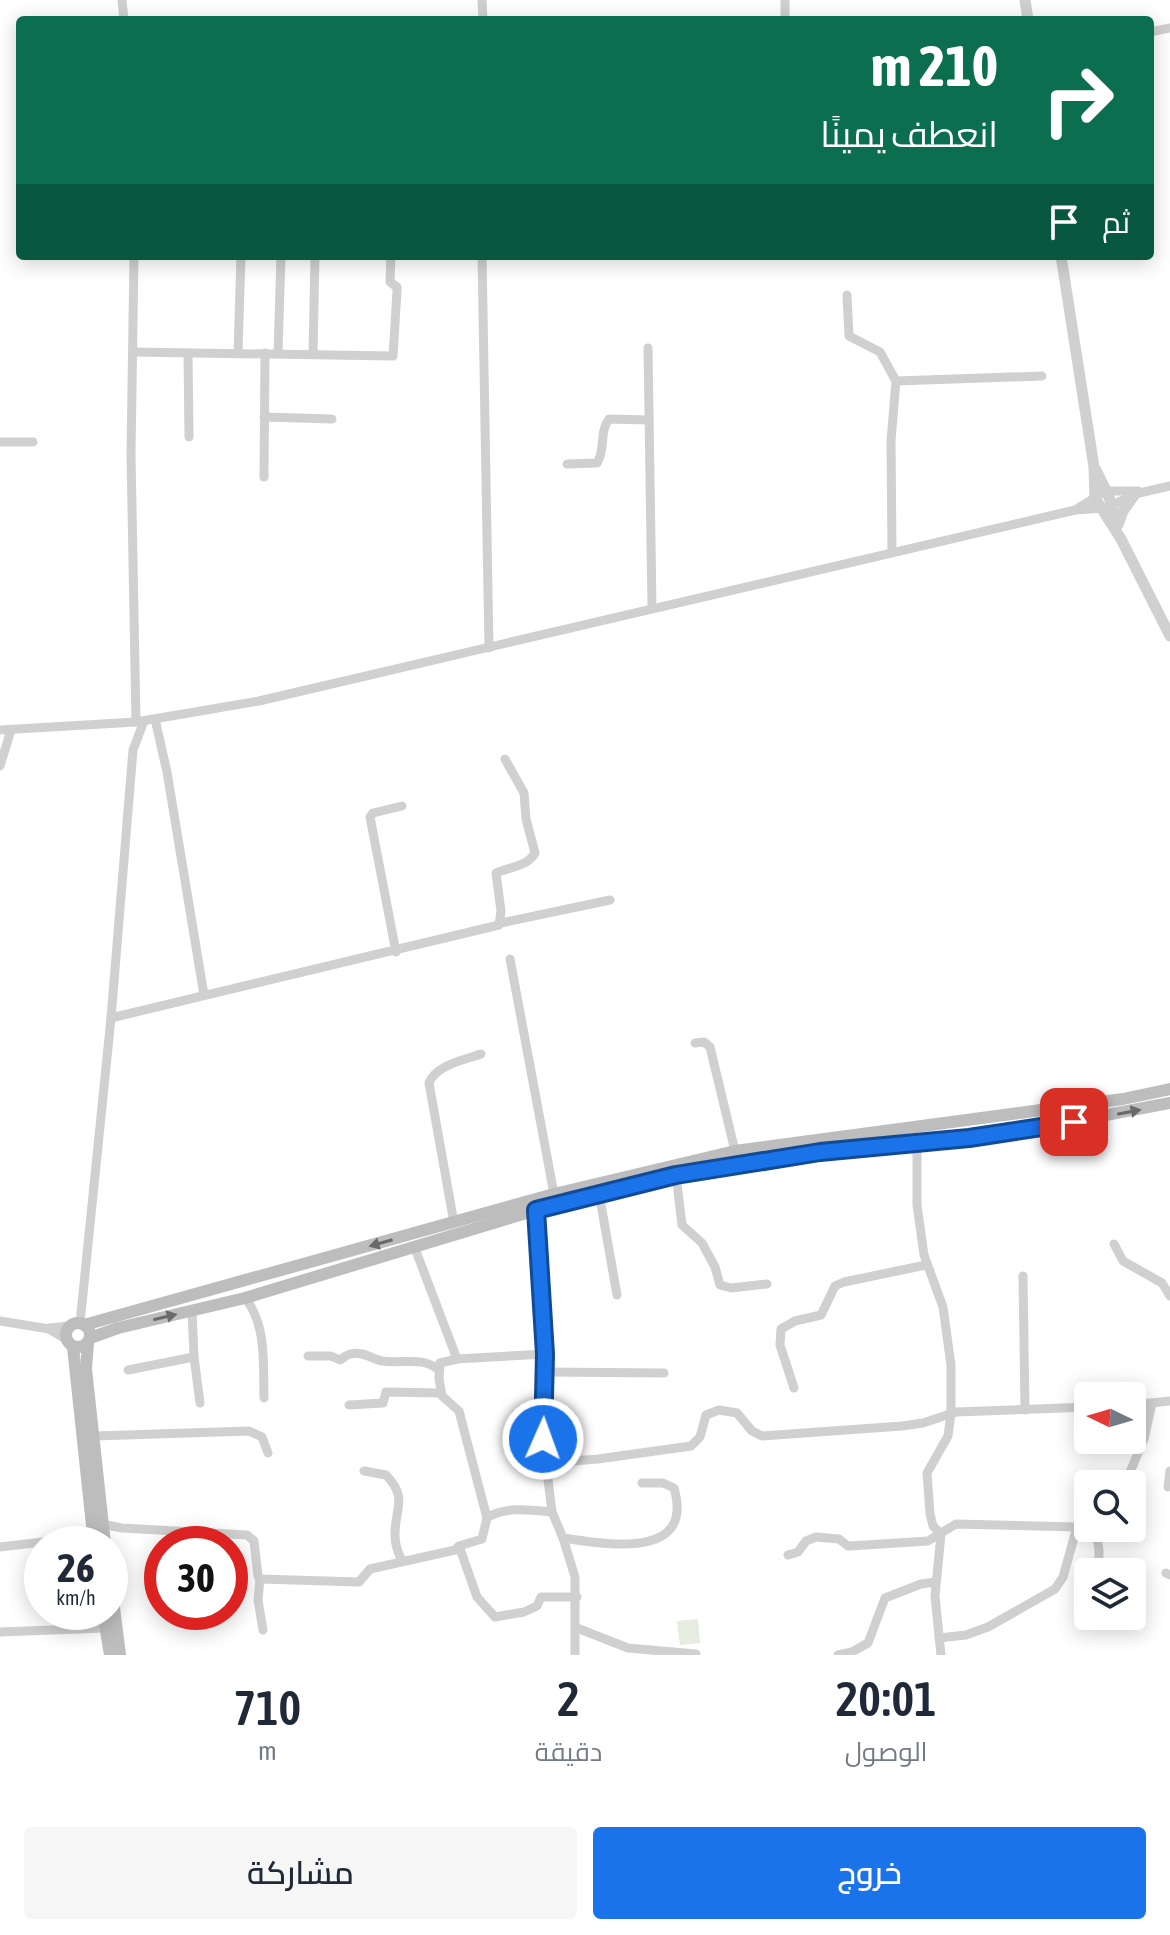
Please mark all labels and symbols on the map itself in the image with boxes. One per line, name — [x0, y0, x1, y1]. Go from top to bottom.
pin — [1040, 1088, 1108, 1156]
one-way arrow — [1116, 1106, 1141, 1118]
one-way arrow — [368, 1238, 393, 1250]
one-way arrow — [152, 1310, 177, 1323]
north arrow — [1074, 1382, 1146, 1454]
position arrow — [501, 1397, 585, 1481]
speed limit sign: 30 — [144, 1526, 248, 1630]

